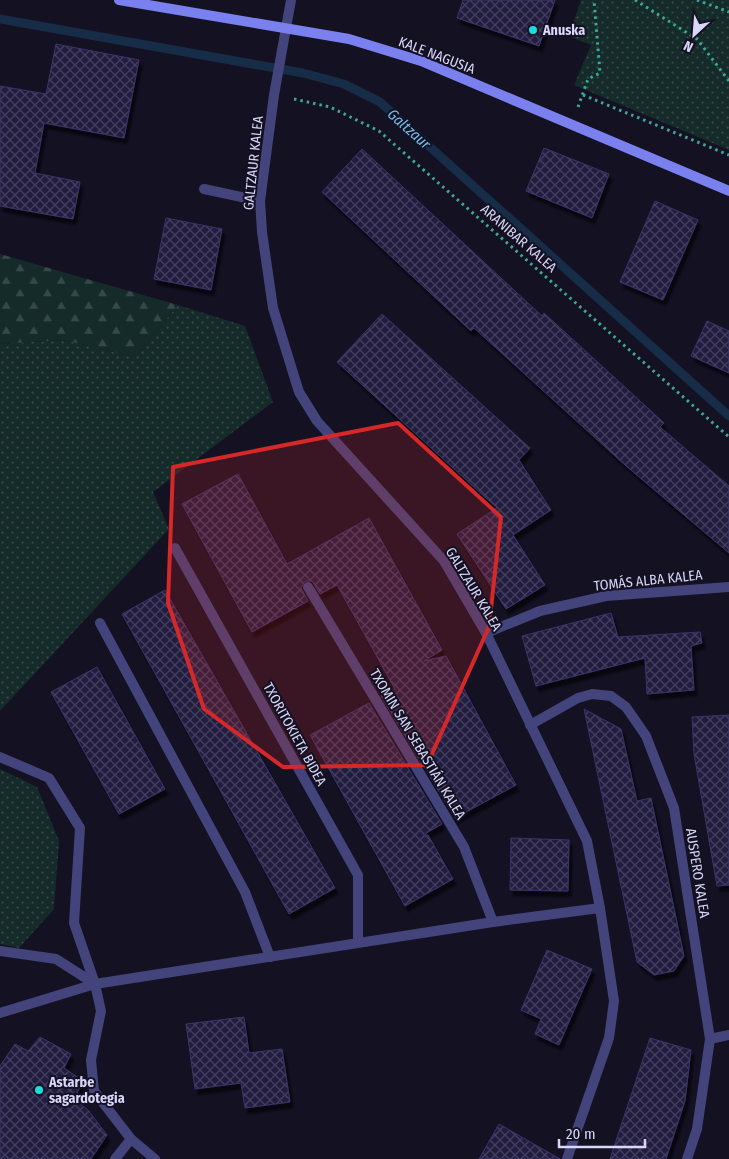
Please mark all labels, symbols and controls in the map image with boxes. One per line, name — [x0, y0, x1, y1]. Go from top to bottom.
north arrow — [669, 10, 719, 60]
place label: Anuska — [542, 22, 585, 39]
marker: Anuska — [527, 24, 539, 36]
street label: KALE NAGUSIA — [396, 33, 478, 78]
text: N — [681, 37, 696, 56]
water label: Galtzaur — [384, 105, 435, 154]
street label: GALTZAUR KALEA — [240, 115, 267, 211]
street label: ARANIBAR KALEA — [477, 201, 561, 276]
street label: GALTZAUR KALEA — [442, 544, 506, 635]
street label: TOMÁS ALBA KALEA — [593, 565, 704, 595]
street label: TXOMIN SAN SEBASTIÁN KALEA — [366, 665, 470, 823]
street label: TXORITOKIETA BIDEA — [259, 680, 330, 789]
street label: AUSPERO KALEA — [682, 827, 713, 920]
place label: Astarbe sagardotegia — [48, 1074, 125, 1107]
marker: Astarbe sagardotegia — [33, 1084, 45, 1096]
scale bar — [559, 1116, 645, 1148]
text: 20 m — [566, 1125, 596, 1143]

